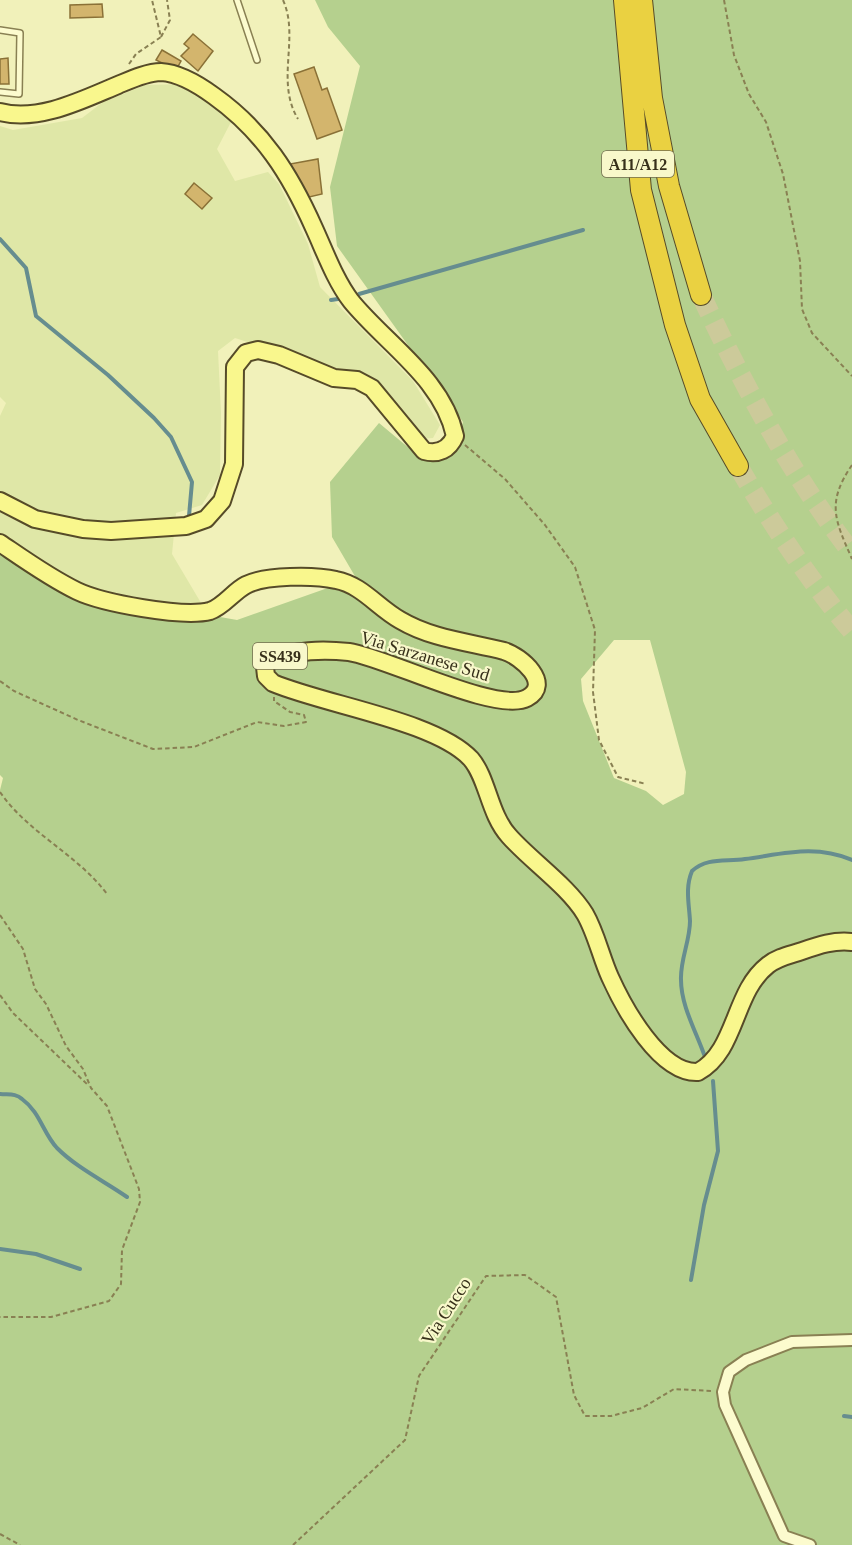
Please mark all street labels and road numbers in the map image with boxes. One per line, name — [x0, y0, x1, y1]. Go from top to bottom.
road number: A11/A12 — [602, 151, 674, 177]
street label: Via Sarzanese Sud — [358, 627, 492, 685]
road number: SS439 — [253, 643, 307, 669]
street label: Via Cucco — [417, 1274, 475, 1348]

